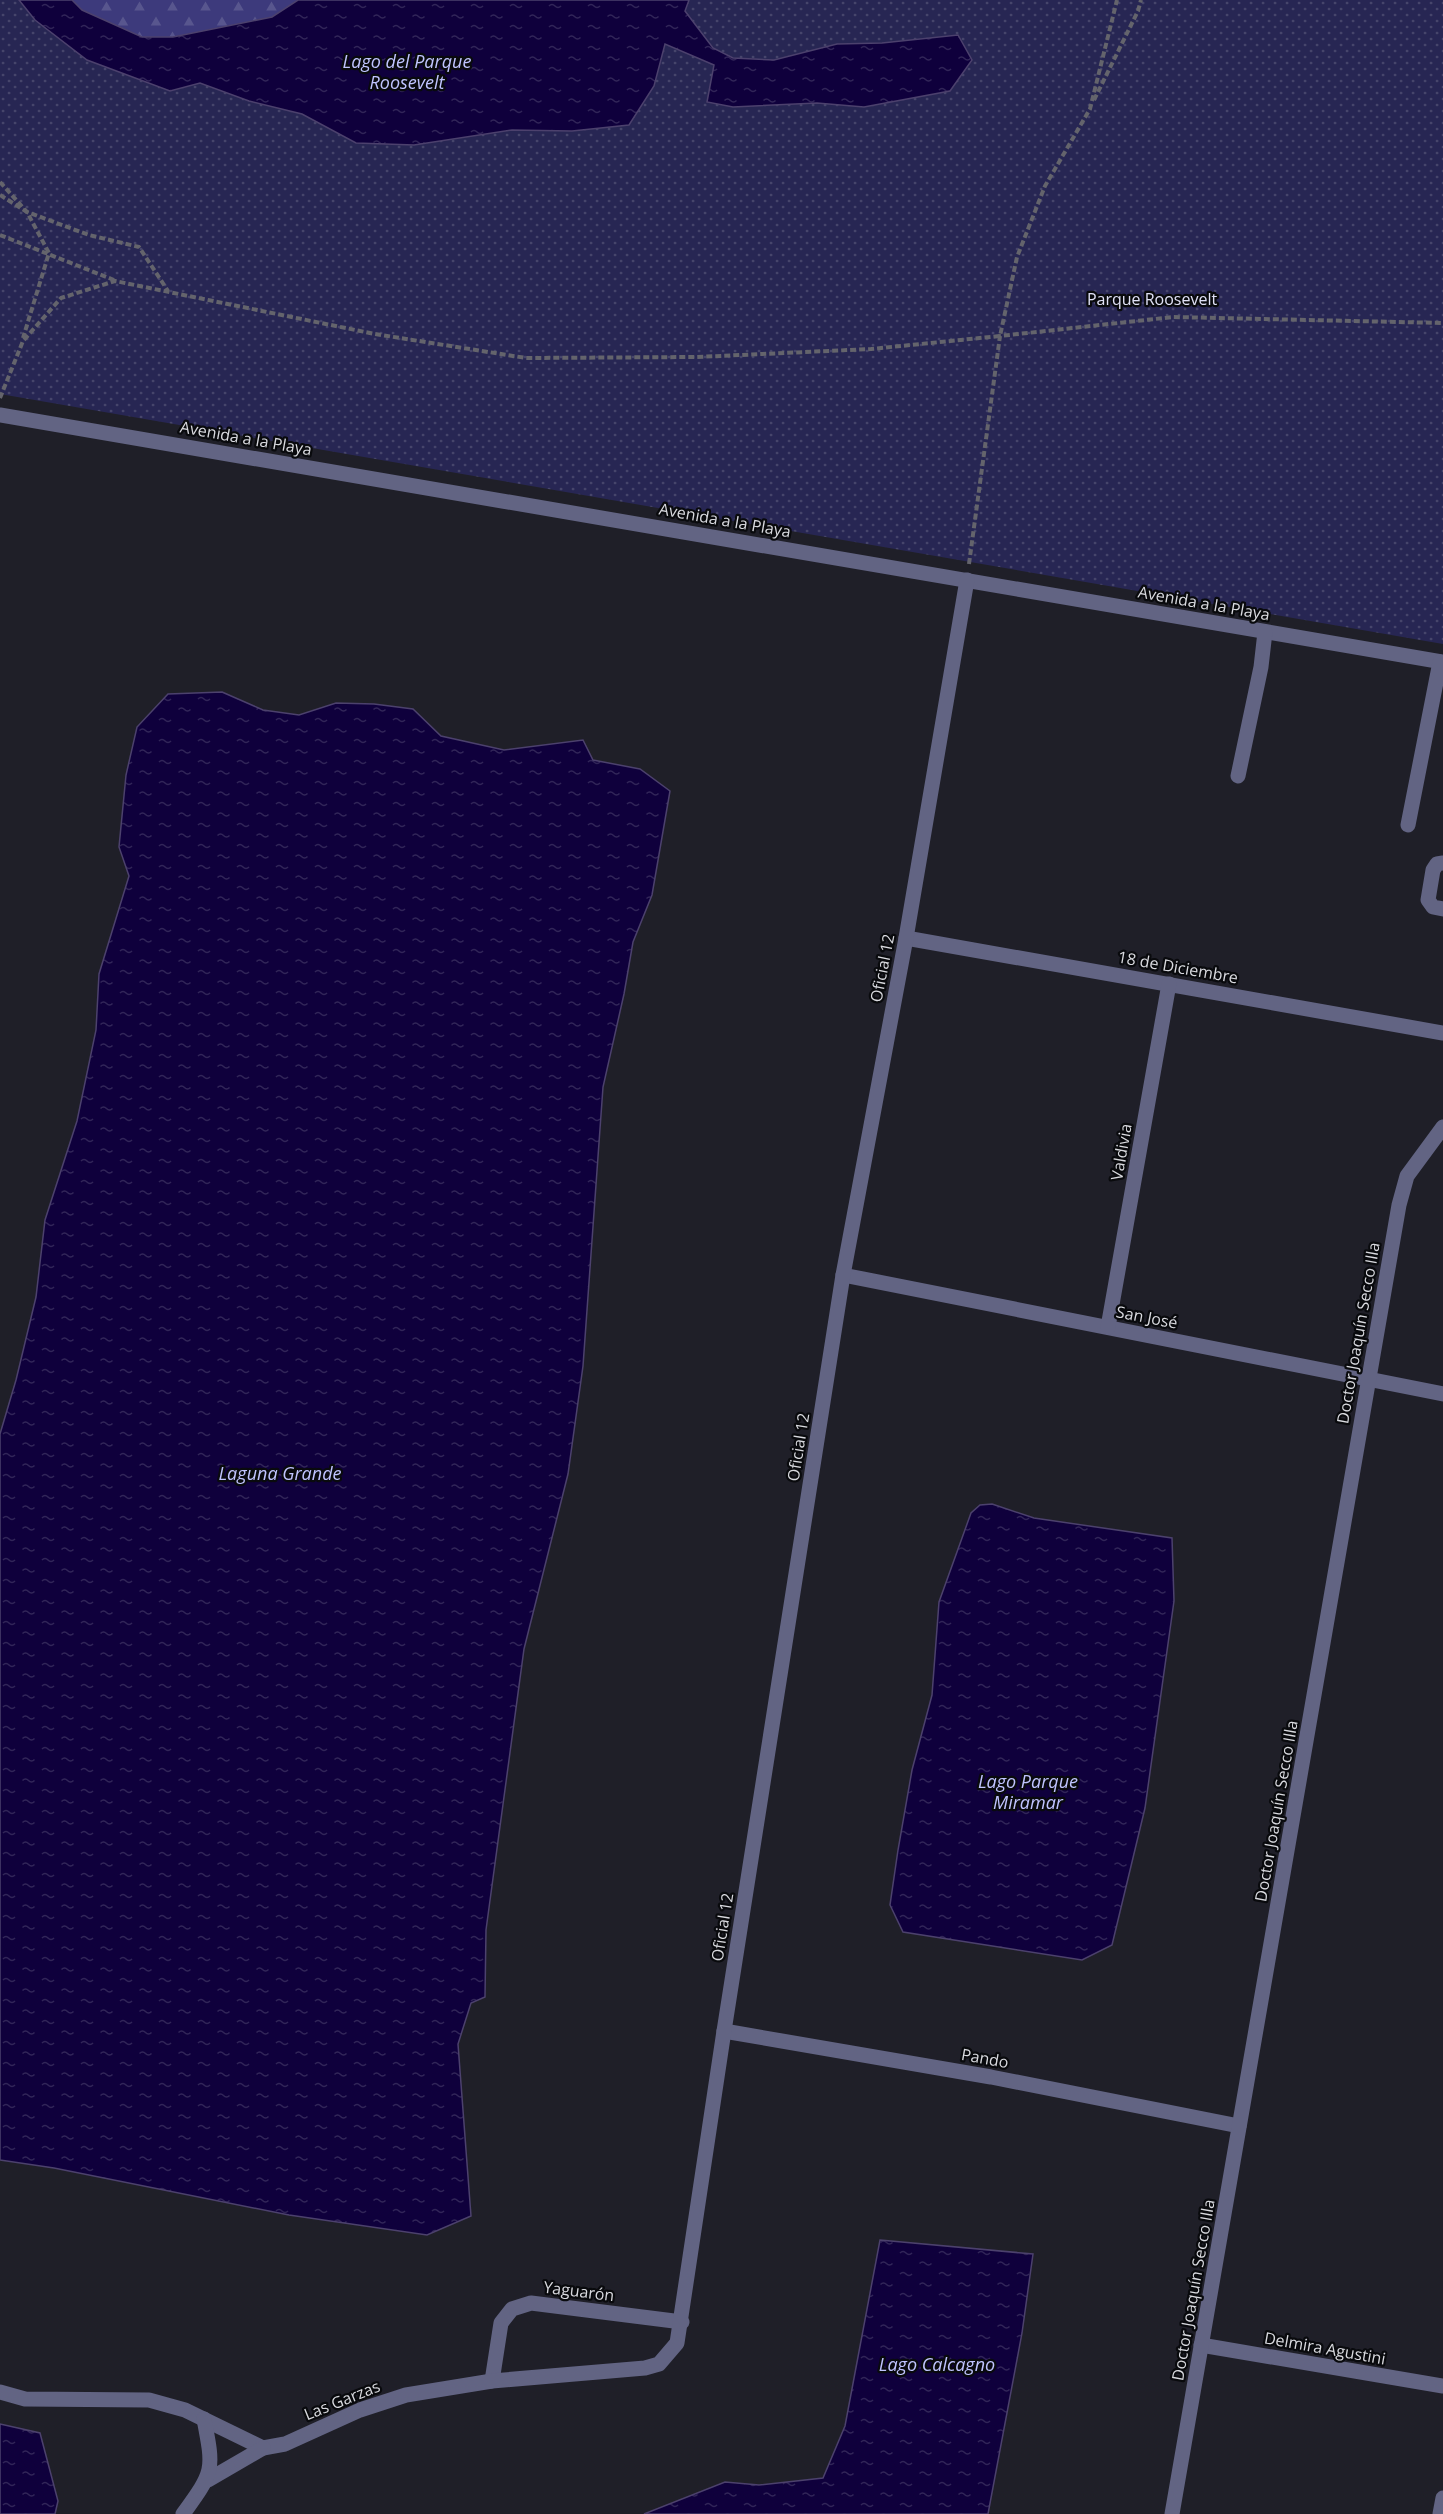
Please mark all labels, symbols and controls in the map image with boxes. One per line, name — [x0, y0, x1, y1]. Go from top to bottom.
water label: Lago del Parque Roosevelt — [343, 49, 471, 94]
park label: Parque Roosevelt — [1087, 288, 1217, 310]
street label: Avenida a la Playa — [178, 416, 314, 460]
street label: Avenida a la Playa — [657, 498, 793, 542]
street label: Avenida a la Playa — [1136, 581, 1272, 625]
street label: Oficial 12 — [865, 932, 899, 1004]
street label: 18 de Diciembre — [1116, 946, 1240, 988]
street label: Valdivia — [1105, 1122, 1137, 1182]
street label: Doctor Joaquín Secco Illa — [1331, 1241, 1385, 1425]
street label: San José — [1114, 1300, 1180, 1334]
street label: Oficial 12 — [782, 1411, 814, 1483]
water label: Laguna Grande — [218, 1461, 342, 1485]
street label: Doctor Joaquín Secco Illa — [1249, 1719, 1303, 1903]
water label: Lago Parque Miramar — [978, 1769, 1078, 1814]
street label: Oficial 12 — [706, 1891, 738, 1963]
street label: Pando — [960, 2043, 1010, 2073]
street label: Doctor Joaquín Secco Illa — [1166, 2198, 1220, 2382]
street label: Yaguarón — [542, 2276, 616, 2306]
street label: Delmira Agustini — [1263, 2326, 1387, 2370]
water label: Lago Calcagno — [879, 2352, 995, 2376]
street label: Las Garzas — [301, 2375, 383, 2425]

